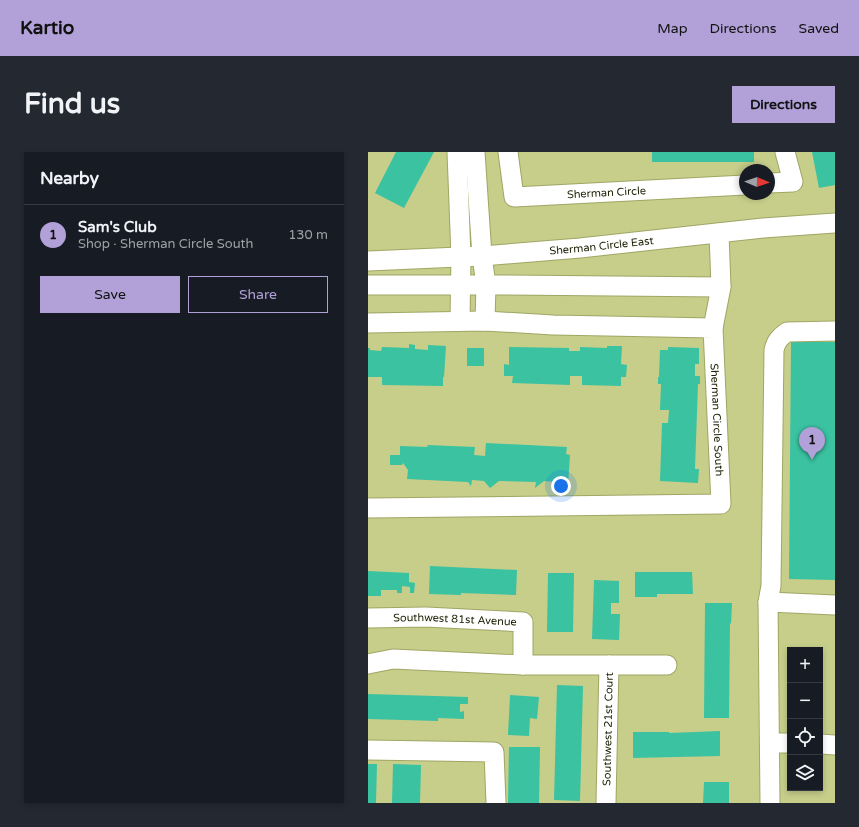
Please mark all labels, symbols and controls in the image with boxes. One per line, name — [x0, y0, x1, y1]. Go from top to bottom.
text: Kartio — [20, 17, 74, 39]
text: Map — [657, 20, 688, 37]
text: Directions — [710, 20, 777, 37]
text: Saved — [799, 20, 839, 37]
button: Directions — [732, 86, 835, 123]
text: Find us — [24, 87, 120, 121]
north arrow — [739, 164, 775, 200]
text: Nearby — [40, 168, 99, 189]
street label: Sherman Circle — [567, 184, 646, 201]
text: Sam's Club — [78, 218, 157, 236]
text: 1 — [49, 227, 57, 243]
text: 130 m — [288, 227, 328, 243]
street label: Sherman Circle East — [549, 234, 654, 257]
text: Shop · Sherman Circle South — [78, 236, 253, 252]
button: Save — [40, 276, 180, 313]
button: Share — [188, 276, 328, 313]
street label: Sherman Circle South — [708, 363, 726, 477]
pin: 1 — [799, 427, 825, 460]
your location — [551, 476, 571, 496]
street label: Southwest 81st Avenue — [393, 611, 517, 629]
map controls — [787, 647, 823, 791]
button: + — [787, 647, 823, 683]
street label: Southwest 21st Court — [600, 672, 616, 786]
button: − — [787, 683, 823, 719]
button: locate — [787, 719, 823, 755]
button: layers — [787, 755, 823, 791]

